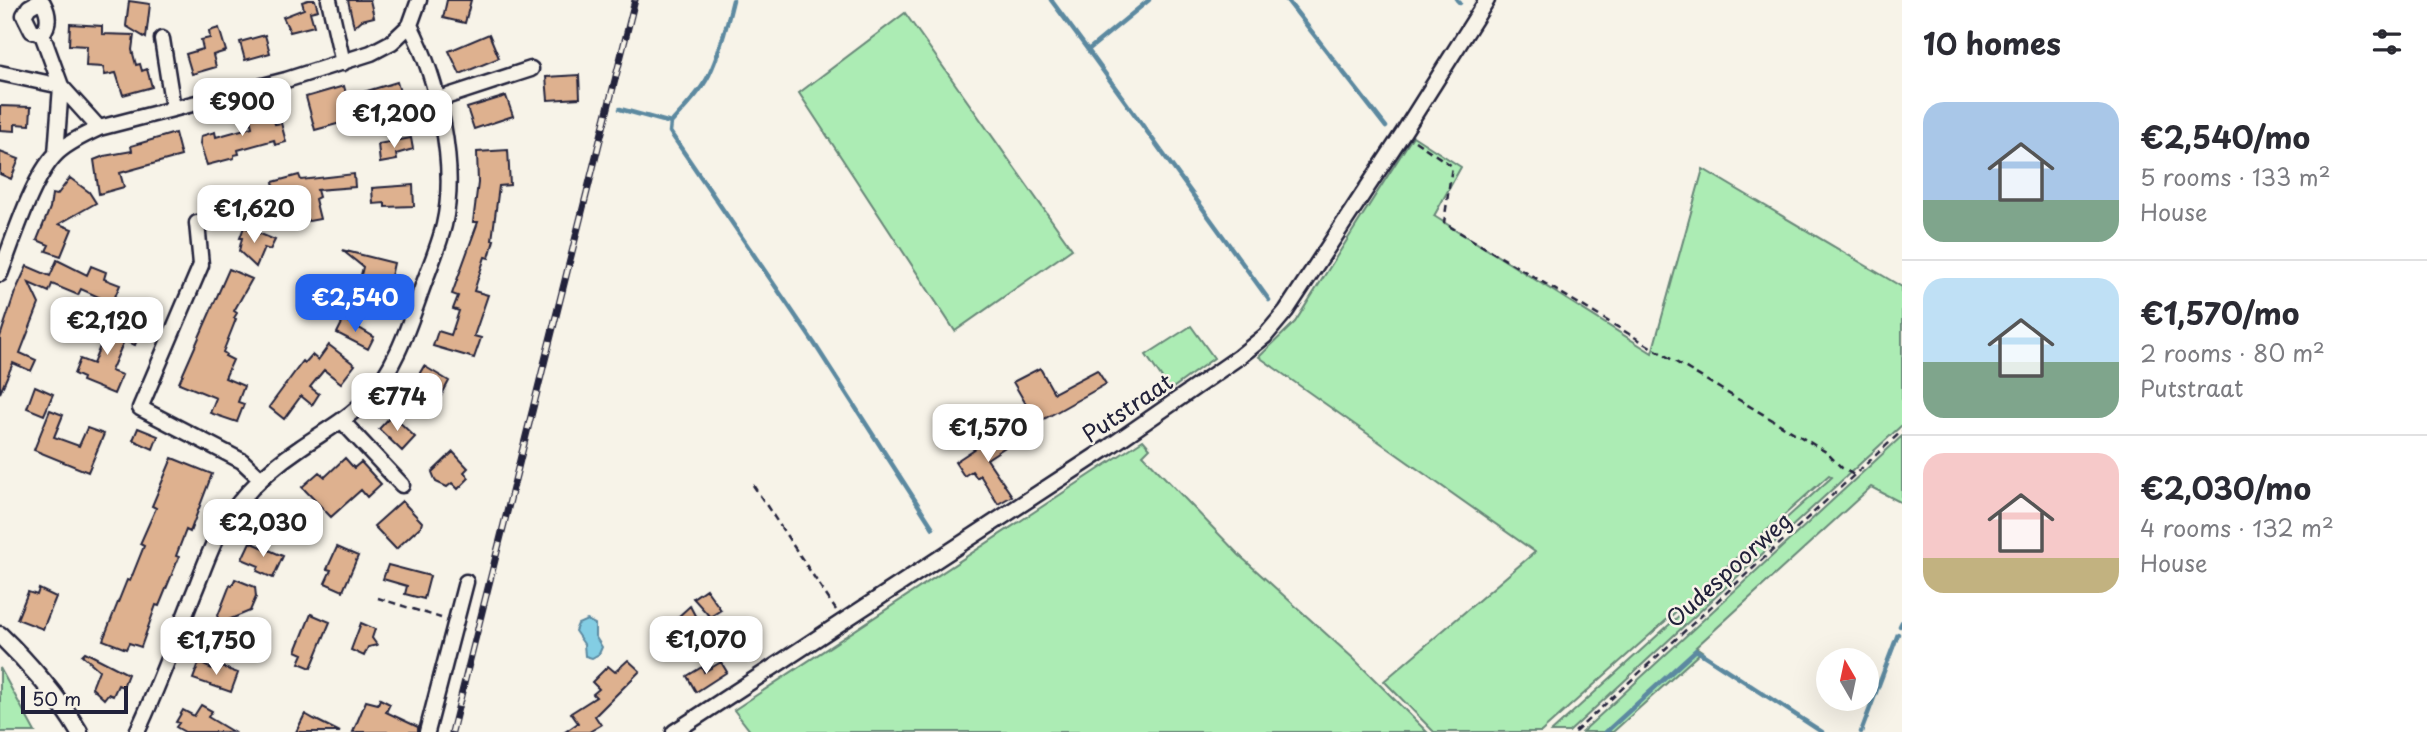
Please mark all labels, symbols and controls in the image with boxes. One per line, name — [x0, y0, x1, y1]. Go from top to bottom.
text: 10 homes — [1923, 20, 2061, 65]
icon: filters — [2368, 23, 2406, 61]
pin: €900 — [201, 78, 283, 138]
text: €900 — [209, 83, 275, 118]
pin: €1,200 — [337, 90, 451, 150]
text: €1,200 — [352, 95, 436, 130]
text: €2,540/mo — [2140, 114, 2310, 159]
icon: home — [1979, 130, 2063, 214]
text: 5 rooms · 133 m² — [2140, 159, 2331, 194]
pin: €1,620 — [197, 186, 311, 245]
text: €1,620 — [213, 190, 295, 225]
text: House — [2140, 194, 2207, 229]
pin: €2,540 — [298, 274, 412, 334]
text: €2,540 — [311, 279, 399, 314]
text: €1,570/mo — [2140, 290, 2299, 335]
pin: €2,120 — [50, 298, 164, 357]
text: €2,120 — [66, 302, 148, 337]
icon: home — [1979, 306, 2063, 390]
text: 2 rooms · 80 m² — [2140, 335, 2325, 370]
street label: Putstraat — [1074, 364, 1180, 450]
text: Putstraat — [2140, 370, 2243, 405]
pin: €774 — [356, 374, 438, 433]
text: €774 — [367, 378, 427, 413]
pin: €1,570 — [931, 405, 1045, 464]
text: €1,570 — [948, 409, 1028, 444]
text: €2,030/mo — [2140, 465, 2311, 510]
icon: home — [1979, 481, 2063, 565]
pin: €2,030 — [206, 500, 320, 559]
street label: Oudespoorweg — [1657, 503, 1799, 635]
text: €2,030 — [219, 504, 307, 539]
text: 4 rooms · 132 m² — [2140, 510, 2334, 545]
text: House — [2140, 545, 2207, 580]
pin: €1,070 — [649, 616, 763, 676]
pin: €1,750 — [159, 618, 273, 677]
text: €1,070 — [666, 621, 746, 656]
text: €1,750 — [176, 622, 256, 657]
north arrow — [1816, 648, 1880, 710]
map controls — [1816, 648, 1879, 711]
scale bar — [21, 683, 128, 715]
text: 50 m — [32, 684, 81, 712]

